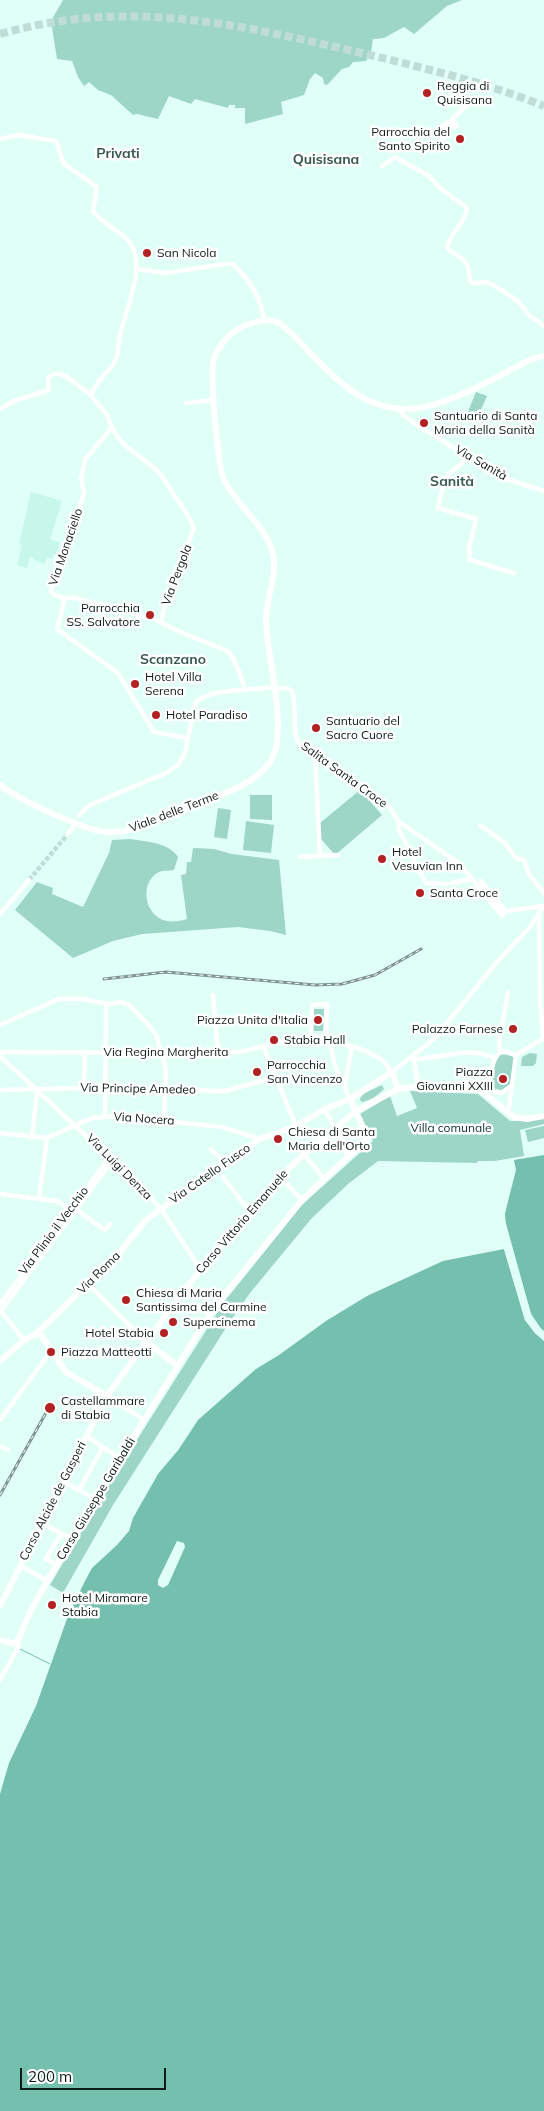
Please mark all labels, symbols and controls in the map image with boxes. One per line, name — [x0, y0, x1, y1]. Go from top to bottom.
place label: Reggia di Quisisana — [437, 79, 492, 107]
marker: Reggia di Quisisana — [421, 87, 433, 99]
place label: Parrocchia del Santo Spirito — [371, 125, 450, 153]
marker: Parrocchia del Santo Spirito — [454, 133, 466, 145]
district label: Privati — [96, 146, 140, 162]
district label: Quisisana — [293, 152, 359, 168]
place label: San Nicola — [157, 246, 216, 260]
marker: San Nicola — [141, 247, 153, 259]
place label: Santuario di Santa Maria della Sanità — [434, 409, 538, 437]
marker: Santuario di Santa Maria della Sanità — [418, 417, 430, 429]
street label: Via Sanità — [452, 442, 510, 484]
district label: Sanità — [430, 474, 474, 490]
street label: Via Monaciello — [46, 506, 86, 588]
street label: Via Pergola — [159, 543, 195, 607]
place label: Parrocchia SS. Salvatore — [67, 601, 140, 629]
marker: Parrocchia SS. Salvatore — [144, 609, 156, 621]
district label: Scanzano — [140, 652, 206, 668]
place label: Hotel Villa Serena — [145, 670, 202, 698]
marker: Hotel Villa Serena — [129, 678, 141, 690]
place label: Hotel Paradiso — [166, 708, 248, 722]
marker: Hotel Paradiso — [150, 709, 162, 721]
place label: Santuario del Sacro Cuore — [326, 714, 400, 742]
marker: Santuario del Sacro Cuore — [310, 722, 322, 734]
street label: Salita Santa Croce — [298, 739, 390, 811]
street label: Viale delle Terme — [127, 788, 221, 836]
place label: Hotel Vesuvian Inn — [392, 845, 463, 873]
marker: Hotel Vesuvian Inn — [376, 853, 388, 865]
place label: Santa Croce — [430, 886, 498, 900]
marker: Santa Croce — [414, 887, 426, 899]
place label: Piazza Unita d'Italia — [197, 1013, 308, 1027]
marker: Piazza Unita d'Italia — [312, 1014, 324, 1026]
place label: Palazzo Farnese — [412, 1022, 503, 1036]
marker: Palazzo Farnese — [507, 1023, 519, 1035]
place label: Stabia Hall — [284, 1033, 345, 1047]
marker: Stabia Hall — [268, 1034, 280, 1046]
street label: Via Regina Margherita — [104, 1045, 228, 1059]
place label: Parrocchia San Vincenzo — [267, 1058, 342, 1086]
place label: Piazza Giovanni XXIII — [416, 1065, 493, 1093]
marker: Parrocchia San Vincenzo — [251, 1066, 263, 1078]
marker: Piazza Giovanni XXIII — [497, 1073, 509, 1085]
street label: Via Principe Amedeo — [80, 1081, 196, 1097]
street label: Via Nocera — [113, 1110, 175, 1128]
park label: Villa comunale — [410, 1121, 492, 1135]
place label: Chiesa di Santa Maria dell'Orto — [288, 1125, 375, 1153]
street label: Via Luigi Denza — [83, 1131, 155, 1203]
marker: Chiesa di Santa Maria dell'Orto — [272, 1133, 284, 1145]
street label: Via Catello Fusco — [167, 1141, 253, 1207]
street label: Corso Vittorio Emanuele — [193, 1167, 291, 1277]
street label: Via Plinio il Vecchio — [16, 1184, 92, 1278]
street label: Via Roma — [75, 1249, 123, 1297]
place label: Chiesa di Maria Santissima del Carmine — [136, 1286, 267, 1314]
marker: Chiesa di Maria Santissima del Carmine — [120, 1294, 132, 1306]
place label: Supercinema — [183, 1315, 255, 1329]
marker: Supercinema — [167, 1316, 179, 1328]
place label: Hotel Stabia — [85, 1326, 154, 1340]
marker: Hotel Stabia — [158, 1327, 170, 1339]
place label: Piazza Matteotti — [61, 1345, 152, 1359]
marker: Piazza Matteotti — [45, 1346, 57, 1358]
place label: Castellammare di Stabia — [61, 1394, 145, 1422]
marker: Castellammare di Stabia — [43, 1401, 57, 1415]
street label: Corso Giuseppe Garibaldi — [54, 1435, 138, 1563]
street label: Corso Alcide de Gasperi — [17, 1439, 89, 1563]
place label: Hotel Miramare Stabia — [62, 1591, 148, 1619]
marker: Hotel Miramare Stabia — [46, 1599, 58, 1611]
scale bar — [22, 2058, 169, 2090]
text: 200 m — [28, 2067, 72, 2086]

